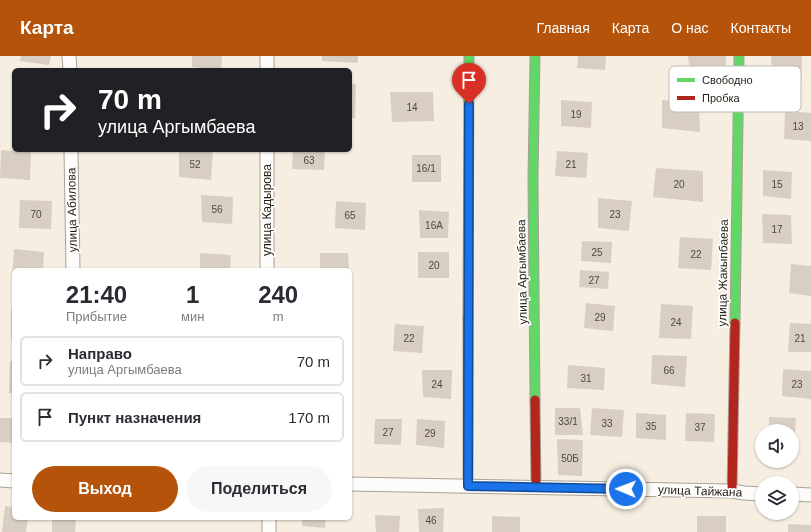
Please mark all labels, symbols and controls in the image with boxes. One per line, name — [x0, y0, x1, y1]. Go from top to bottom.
text: Карта — [20, 17, 74, 38]
text: Главная — [536, 20, 590, 36]
text: Карта — [612, 20, 649, 36]
text: О нас — [671, 20, 709, 36]
text: Контакты — [731, 20, 791, 36]
pin — [452, 63, 486, 104]
legend — [669, 66, 801, 112]
icon: arrive — [458, 69, 480, 91]
text: Свободно — [702, 74, 753, 86]
icon: right — [32, 84, 84, 136]
text: 70 m — [98, 84, 162, 115]
text: Пробка — [702, 92, 740, 104]
house number: 14 — [406, 102, 418, 113]
house number: 19 — [570, 109, 582, 120]
text: улица Аргымбаева — [98, 117, 255, 137]
house number: 13 — [792, 121, 804, 132]
house number: 63 — [303, 155, 315, 166]
house number: 52 — [189, 159, 201, 170]
house number: 21 — [565, 159, 577, 170]
house number: 16/1 — [416, 163, 436, 174]
street label: улица Кадырова — [260, 164, 274, 256]
street label: улица Абилова — [64, 167, 80, 252]
house number: 20 — [673, 179, 685, 190]
house number: 15 — [771, 179, 783, 190]
house number: 56 — [211, 204, 223, 215]
house number: 70 — [30, 209, 42, 220]
house number: 23 — [609, 209, 621, 220]
house number: 65 — [344, 210, 356, 221]
street label: улица Аргымбаева — [514, 219, 530, 325]
street label: улица Жакыпбаева — [715, 219, 731, 327]
house number: 16А — [425, 220, 443, 231]
house number: 17 — [771, 224, 783, 235]
house number: 25 — [591, 247, 603, 258]
house number: 22 — [690, 249, 702, 260]
house number: 20 — [428, 260, 440, 271]
house number: 27 — [588, 275, 600, 286]
text: 21:40 — [66, 281, 127, 308]
text: 1 — [186, 281, 199, 308]
text: 240 — [258, 281, 298, 308]
text: Прибытие — [66, 309, 127, 324]
text: мин — [181, 309, 204, 324]
text: m — [273, 309, 284, 324]
house number: 29 — [594, 312, 606, 323]
house number: 24 — [670, 317, 682, 328]
house number: 22 — [403, 333, 415, 344]
house number: 21 — [794, 333, 806, 344]
text: Направо — [68, 345, 132, 362]
icon: right — [34, 350, 56, 372]
text: 70 m — [297, 353, 330, 370]
text: улица Аргымбаева — [68, 362, 182, 377]
house number: 66 — [663, 365, 675, 376]
house number: 31 — [580, 373, 592, 384]
house number: 24 — [431, 379, 443, 390]
house number: 23 — [791, 379, 803, 390]
icon: arrive — [34, 406, 56, 428]
text: Пункт назначения — [68, 409, 201, 426]
text: 170 m — [288, 409, 330, 426]
house number: 33/1 — [558, 416, 578, 427]
house number: 33 — [601, 418, 613, 429]
house number: 35 — [645, 421, 657, 432]
house number: 37 — [694, 422, 706, 433]
map controls — [755, 424, 799, 520]
button: sound — [755, 424, 799, 468]
house number: 27 — [382, 427, 394, 438]
house number: 29 — [424, 428, 436, 439]
house number: 50Б — [561, 453, 579, 464]
button: Выход — [32, 466, 178, 512]
button: Поделиться — [186, 466, 332, 512]
position arrow — [605, 468, 647, 510]
button: layers — [755, 476, 799, 520]
street label: улица Тайжана — [658, 483, 743, 499]
house number: 46 — [425, 515, 437, 526]

